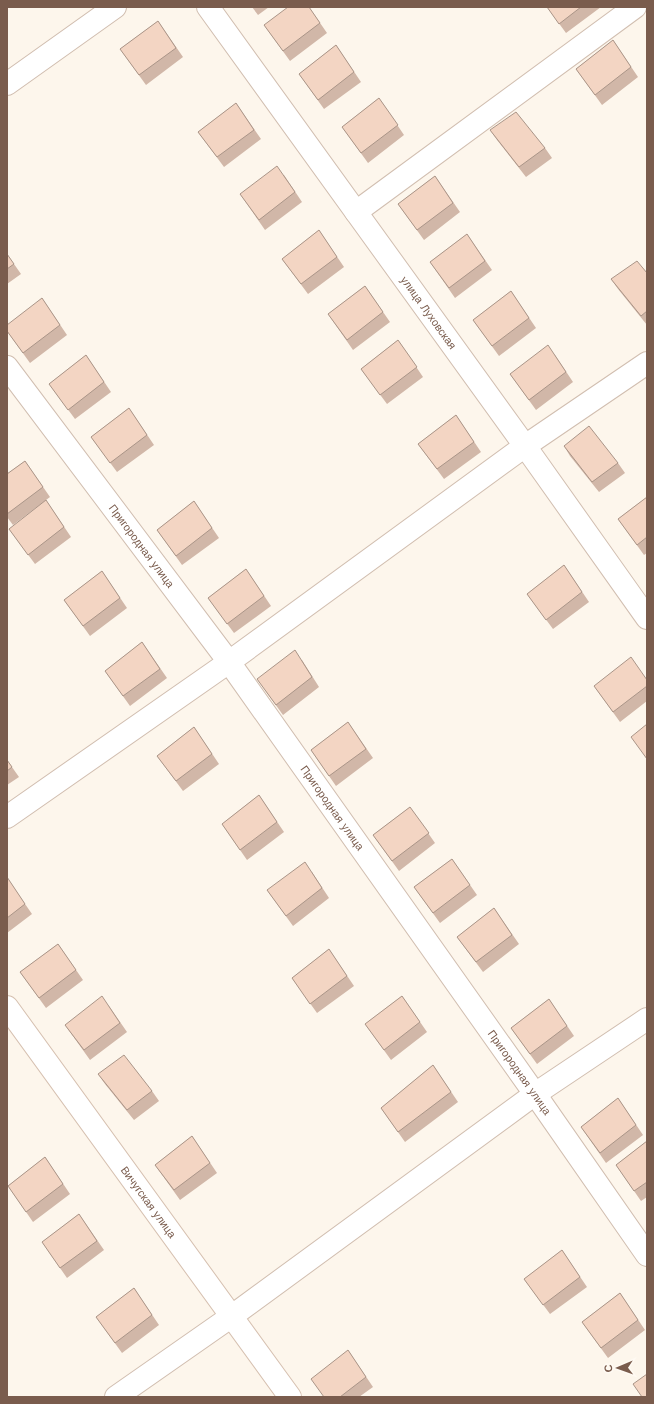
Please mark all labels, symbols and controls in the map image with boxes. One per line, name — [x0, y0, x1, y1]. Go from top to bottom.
street label: улица Луховская — [398, 274, 459, 352]
street label: Пригородная улица — [106, 502, 178, 591]
street label: Пригородная улица — [298, 763, 367, 853]
street label: Пригородная улица — [485, 1027, 554, 1118]
street label: Вичугская улица — [118, 1164, 179, 1241]
north arrow — [598, 1348, 638, 1388]
text: С — [602, 1364, 615, 1373]

